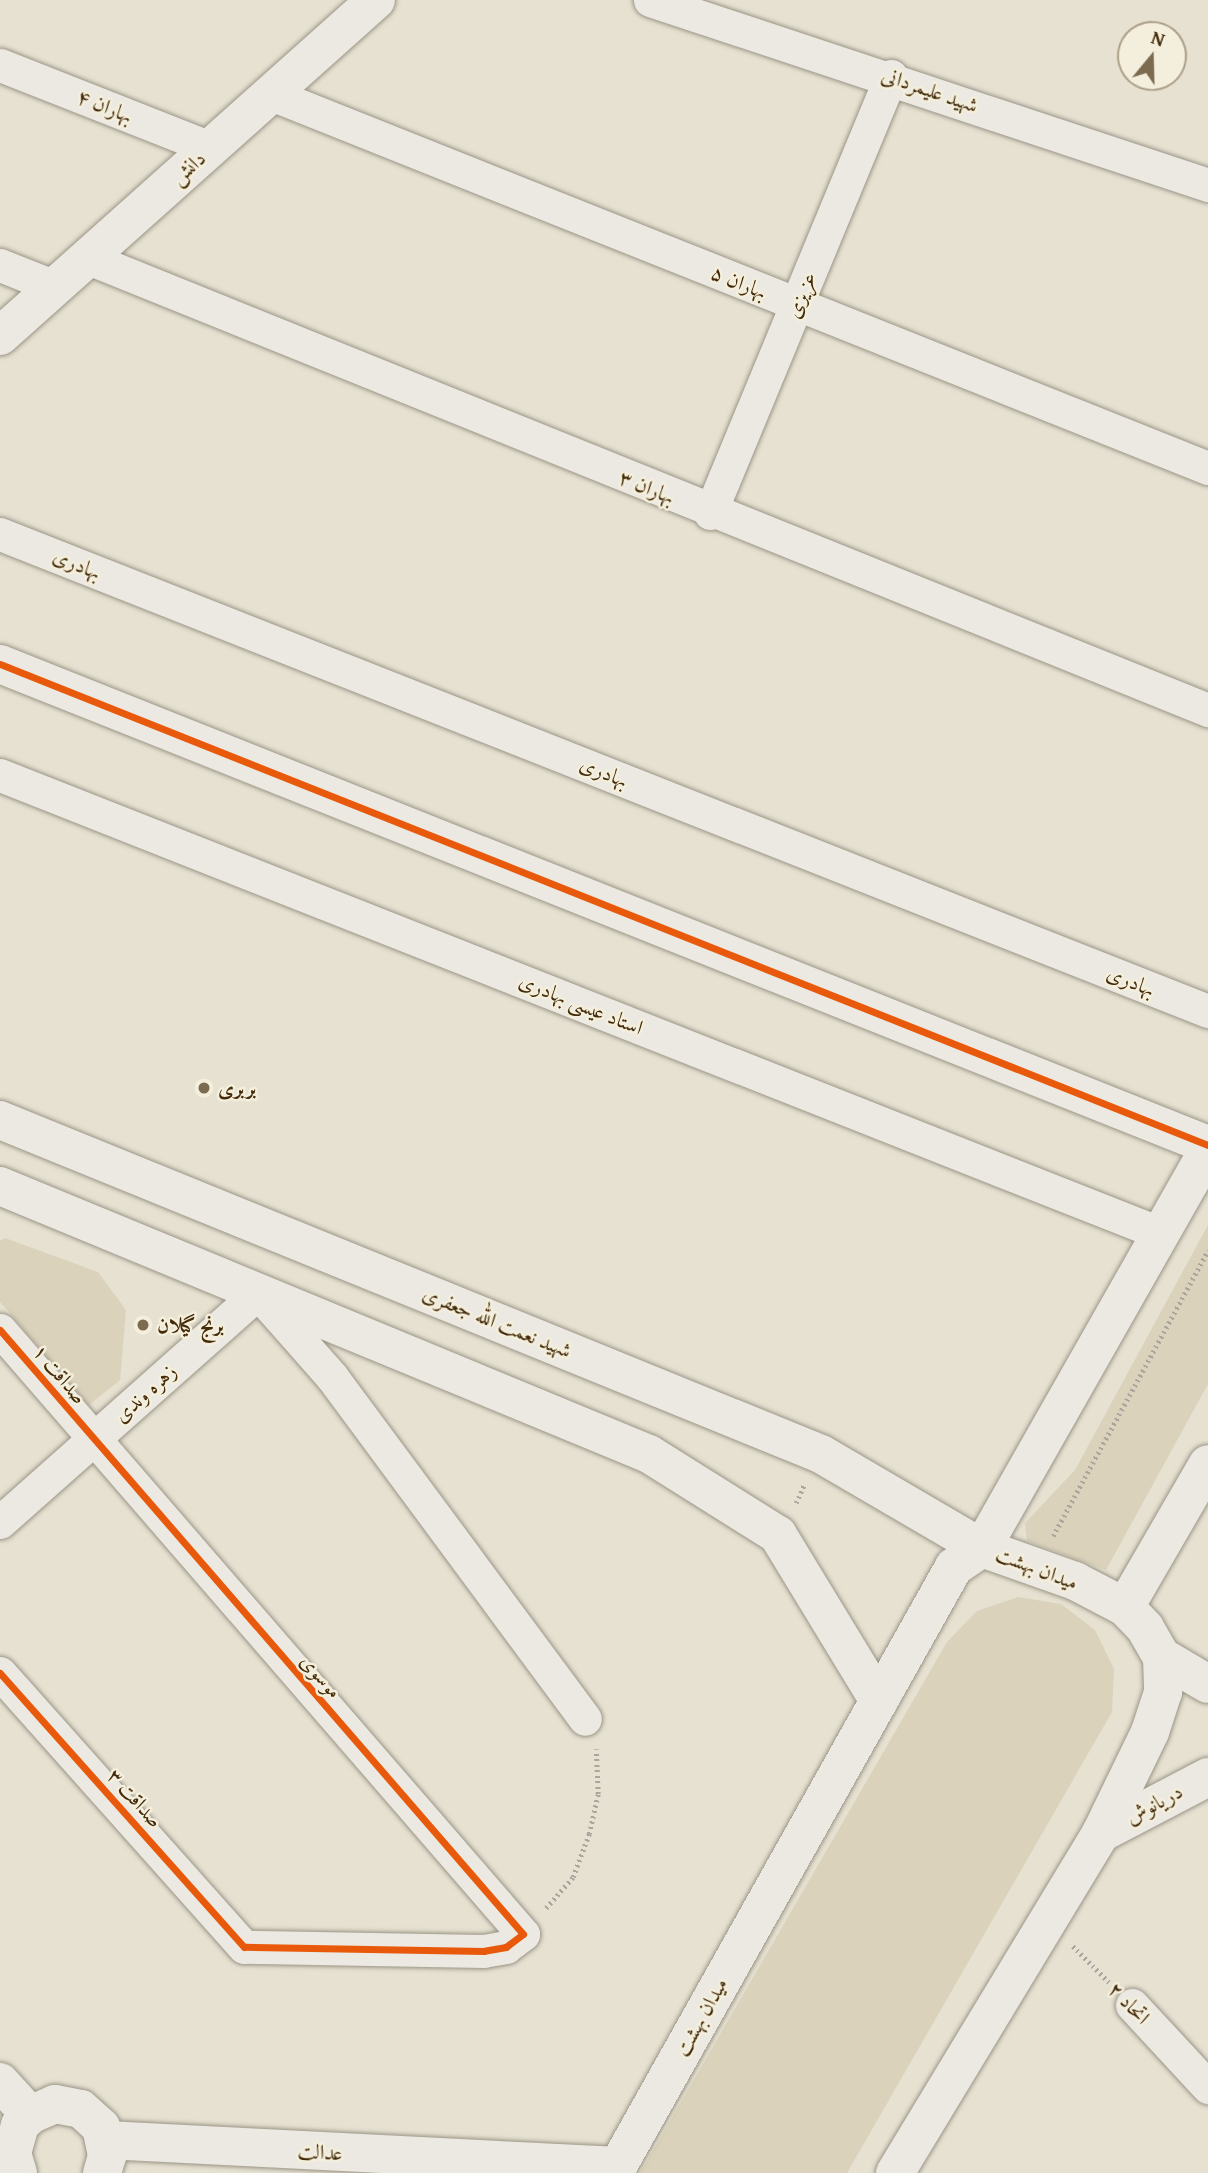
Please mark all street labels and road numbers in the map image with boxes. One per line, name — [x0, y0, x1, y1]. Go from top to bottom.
street label: شهید علیمردانی — [878, 62, 982, 118]
street label: بهاران ۴ — [73, 83, 137, 129]
street label: دانش — [165, 146, 211, 190]
street label: بهاران ۵ — [707, 259, 771, 305]
street label: عزیزی — [780, 268, 822, 322]
street label: بهاران ۳ — [615, 464, 679, 510]
street label: بهادری — [49, 543, 105, 585]
street label: بهادری — [576, 751, 632, 793]
street label: بهادری — [1103, 960, 1159, 1002]
street label: استاد عیسی بهادری — [515, 968, 647, 1040]
street label: شهید نعمت الله جعفری — [419, 1281, 575, 1363]
street label: صداقت ۱ — [28, 1339, 92, 1409]
street label: زهره وندی — [108, 1358, 182, 1428]
street label: میدان بهشت — [992, 1541, 1082, 1595]
street label: موسوی — [295, 1649, 347, 1703]
street label: صداقت ۳ — [102, 1763, 168, 1833]
street label: دریانوش — [1121, 1778, 1187, 1830]
street label: میدان بهشت — [669, 1973, 733, 2061]
street label: اتحاد ۲ — [1103, 1977, 1155, 2029]
street label: عدالت — [297, 2138, 343, 2166]

